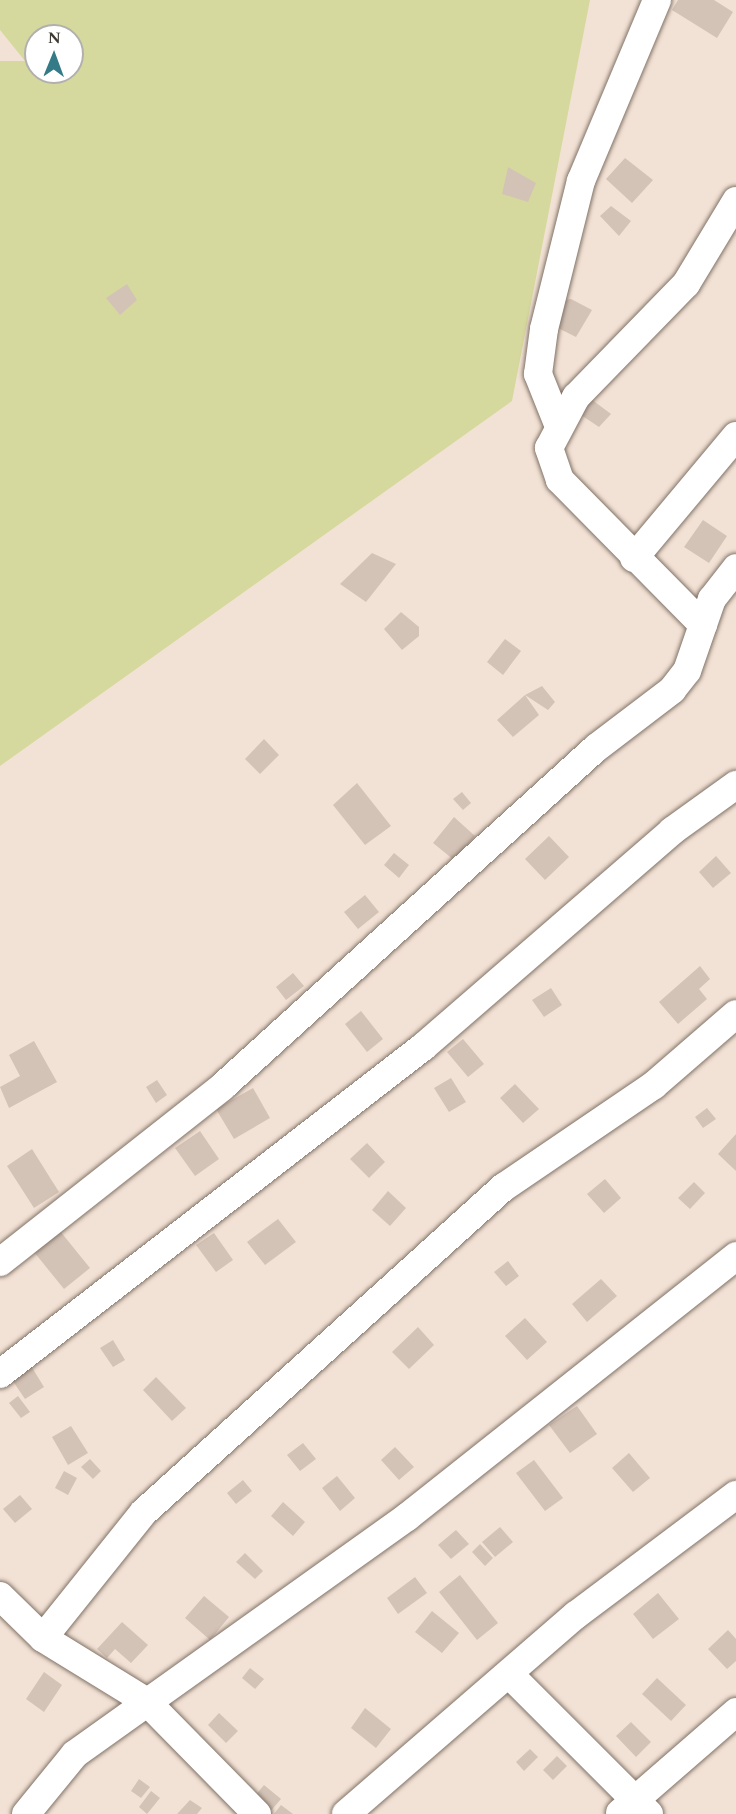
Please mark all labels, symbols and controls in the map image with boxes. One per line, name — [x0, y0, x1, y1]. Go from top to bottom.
north arrow — [24, 24, 84, 84]
text: N — [48, 26, 61, 50]

